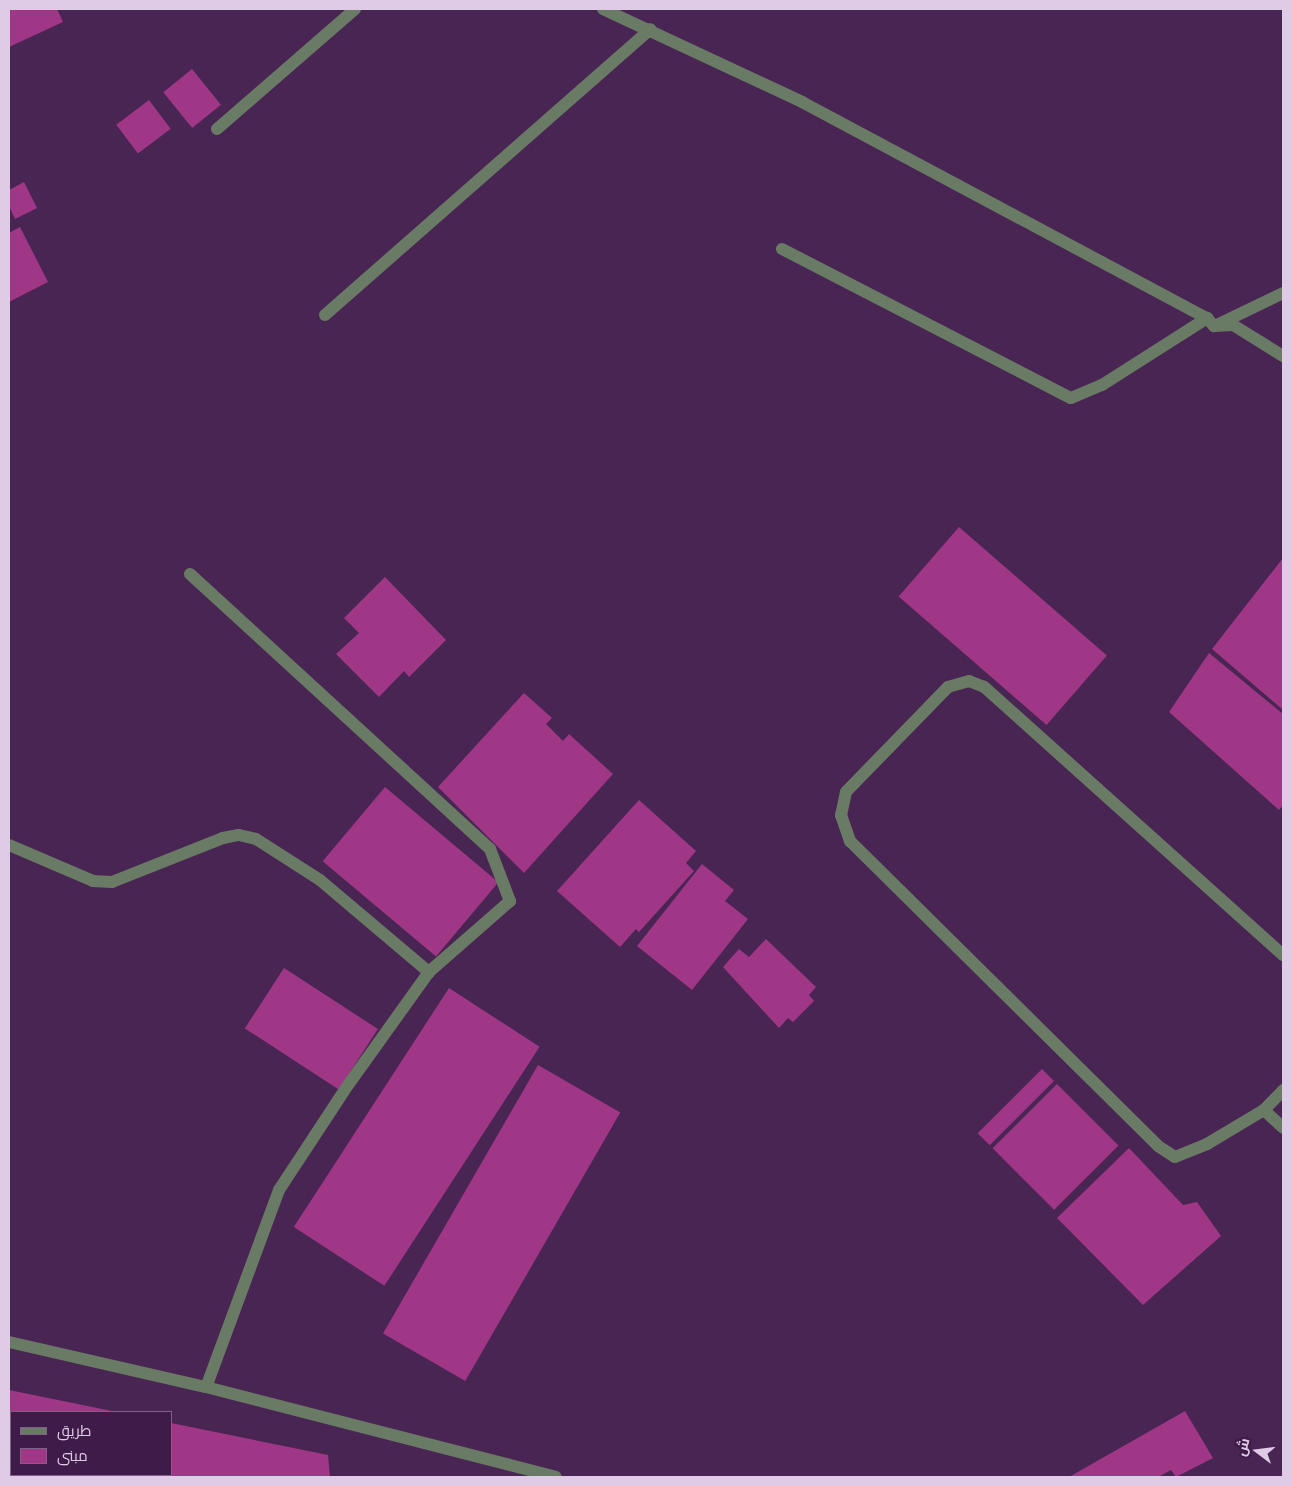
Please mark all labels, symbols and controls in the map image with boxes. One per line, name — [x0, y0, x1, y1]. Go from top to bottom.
legend — [10, 1411, 172, 1476]
text: طريق — [57, 1416, 91, 1445]
north arrow — [1232, 1426, 1282, 1476]
text: ش — [1228, 1435, 1257, 1459]
text: مبنى — [57, 1441, 88, 1470]

